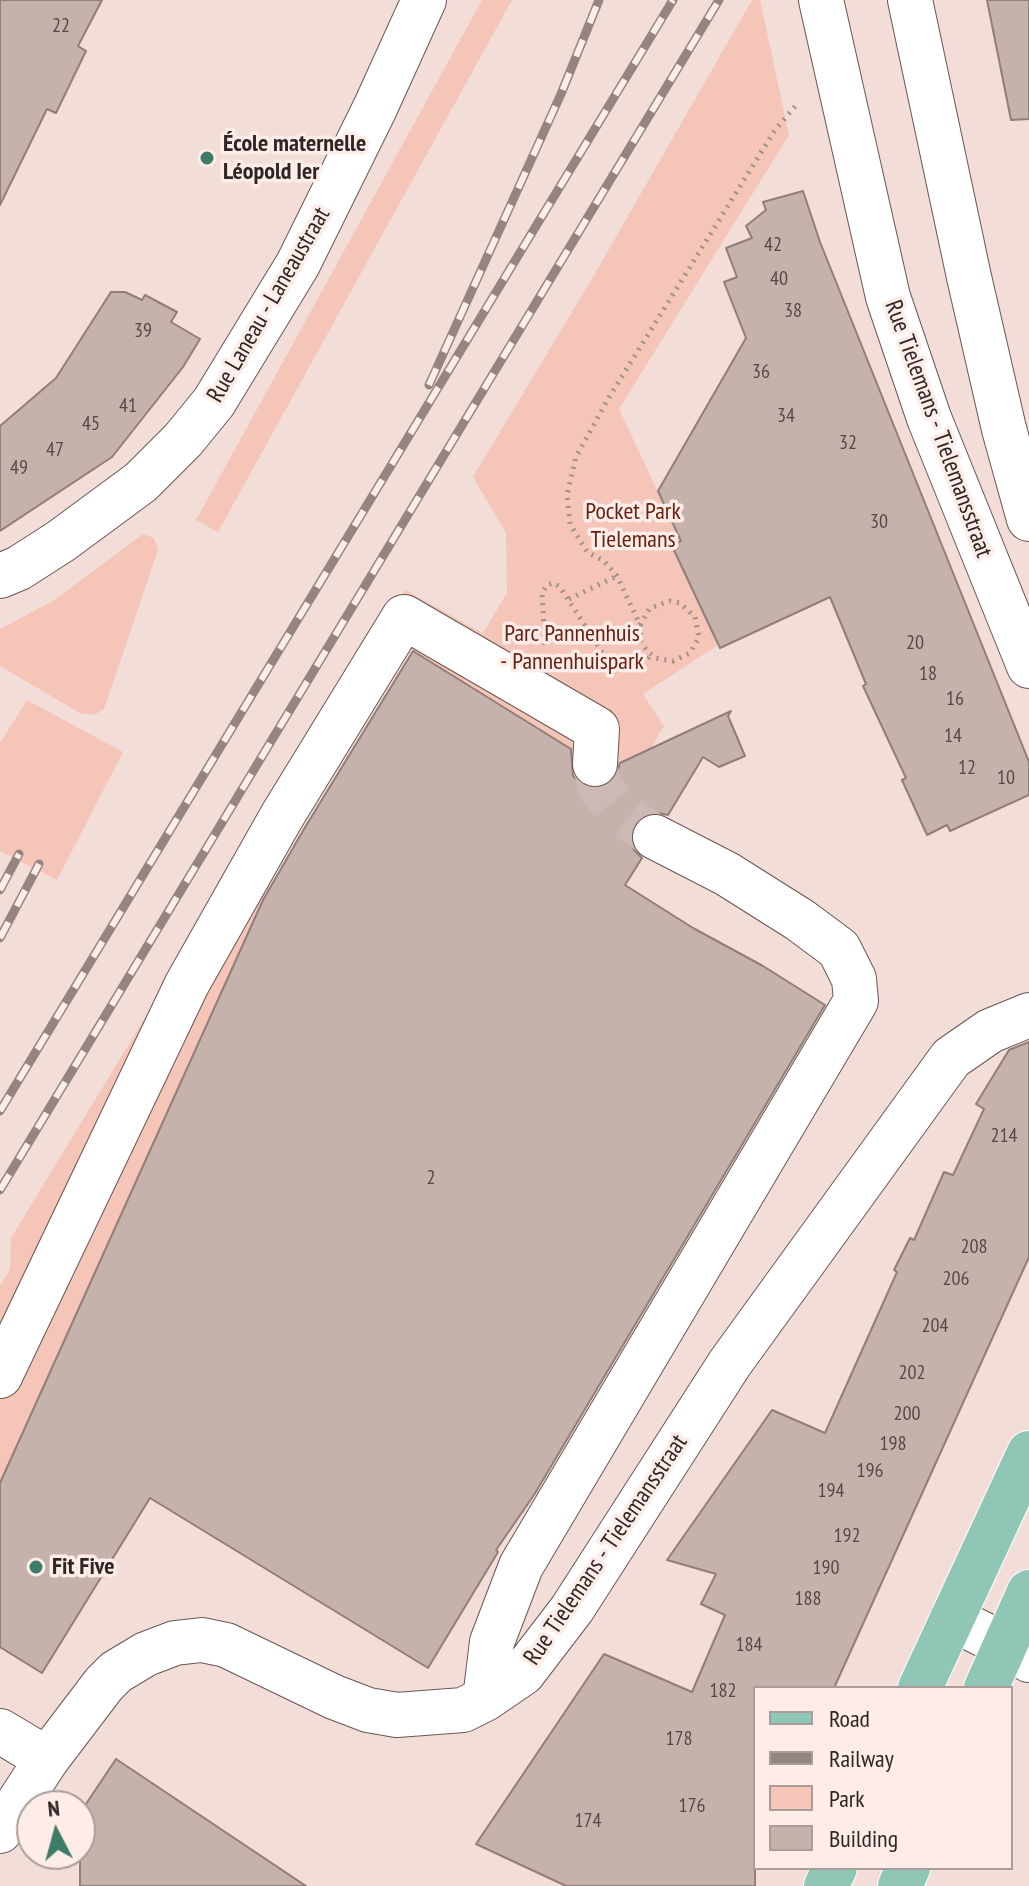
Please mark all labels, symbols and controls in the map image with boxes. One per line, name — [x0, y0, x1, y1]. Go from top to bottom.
house number: 22 — [52, 14, 70, 38]
place label: École maternelle Léopold Ier — [223, 130, 366, 186]
marker: École maternelle Léopold Ier — [198, 149, 216, 167]
street label: Rue Laneau - Laneaustraat — [201, 202, 337, 408]
house number: 42 — [764, 233, 782, 257]
house number: 40 — [770, 267, 788, 291]
street label: Rue Tielemans - Tielemansstraat — [878, 296, 998, 562]
house number: 38 — [784, 299, 802, 323]
house number: 39 — [134, 319, 152, 343]
house number: 36 — [752, 360, 770, 384]
house number: 41 — [119, 394, 137, 418]
house number: 34 — [777, 404, 795, 428]
house number: 45 — [82, 412, 100, 436]
house number: 32 — [839, 431, 857, 455]
house number: 47 — [46, 438, 64, 462]
house number: 49 — [10, 456, 28, 480]
park label: Pocket Park Tielemans — [585, 498, 681, 554]
house number: 30 — [870, 510, 888, 534]
park label: Parc Pannenhuis - Pannenhuispark — [500, 620, 644, 676]
house number: 20 — [906, 631, 924, 655]
house number: 18 — [919, 662, 937, 686]
house number: 16 — [946, 687, 964, 711]
house number: 14 — [944, 724, 962, 748]
house number: 12 — [958, 756, 976, 780]
house number: 10 — [997, 766, 1015, 790]
house number: 214 — [991, 1124, 1017, 1148]
house number: 2 — [427, 1166, 435, 1190]
house number: 208 — [961, 1235, 987, 1259]
house number: 206 — [943, 1267, 969, 1291]
house number: 204 — [922, 1314, 948, 1338]
house number: 202 — [899, 1361, 925, 1385]
house number: 200 — [894, 1402, 920, 1426]
street label: Rue Tielemans - Tielemansstraat — [518, 1429, 694, 1671]
house number: 198 — [880, 1432, 906, 1456]
house number: 196 — [857, 1459, 883, 1483]
house number: 194 — [818, 1479, 844, 1503]
house number: 192 — [834, 1524, 860, 1548]
place label: Fit Five — [52, 1553, 115, 1581]
house number: 190 — [813, 1556, 839, 1580]
marker: Fit Five — [27, 1558, 45, 1576]
house number: 188 — [795, 1587, 821, 1611]
house number: 184 — [736, 1633, 762, 1657]
house number: 182 — [710, 1679, 736, 1703]
legend — [753, 1686, 1013, 1870]
text: Road — [829, 1703, 870, 1734]
house number: 178 — [666, 1727, 692, 1751]
text: Railway — [829, 1743, 894, 1774]
text: Park — [829, 1783, 865, 1814]
north arrow — [16, 1790, 96, 1870]
text: N — [46, 1794, 61, 1823]
house number: 176 — [679, 1794, 705, 1818]
house number: 174 — [575, 1809, 601, 1833]
text: Building — [829, 1823, 898, 1854]

